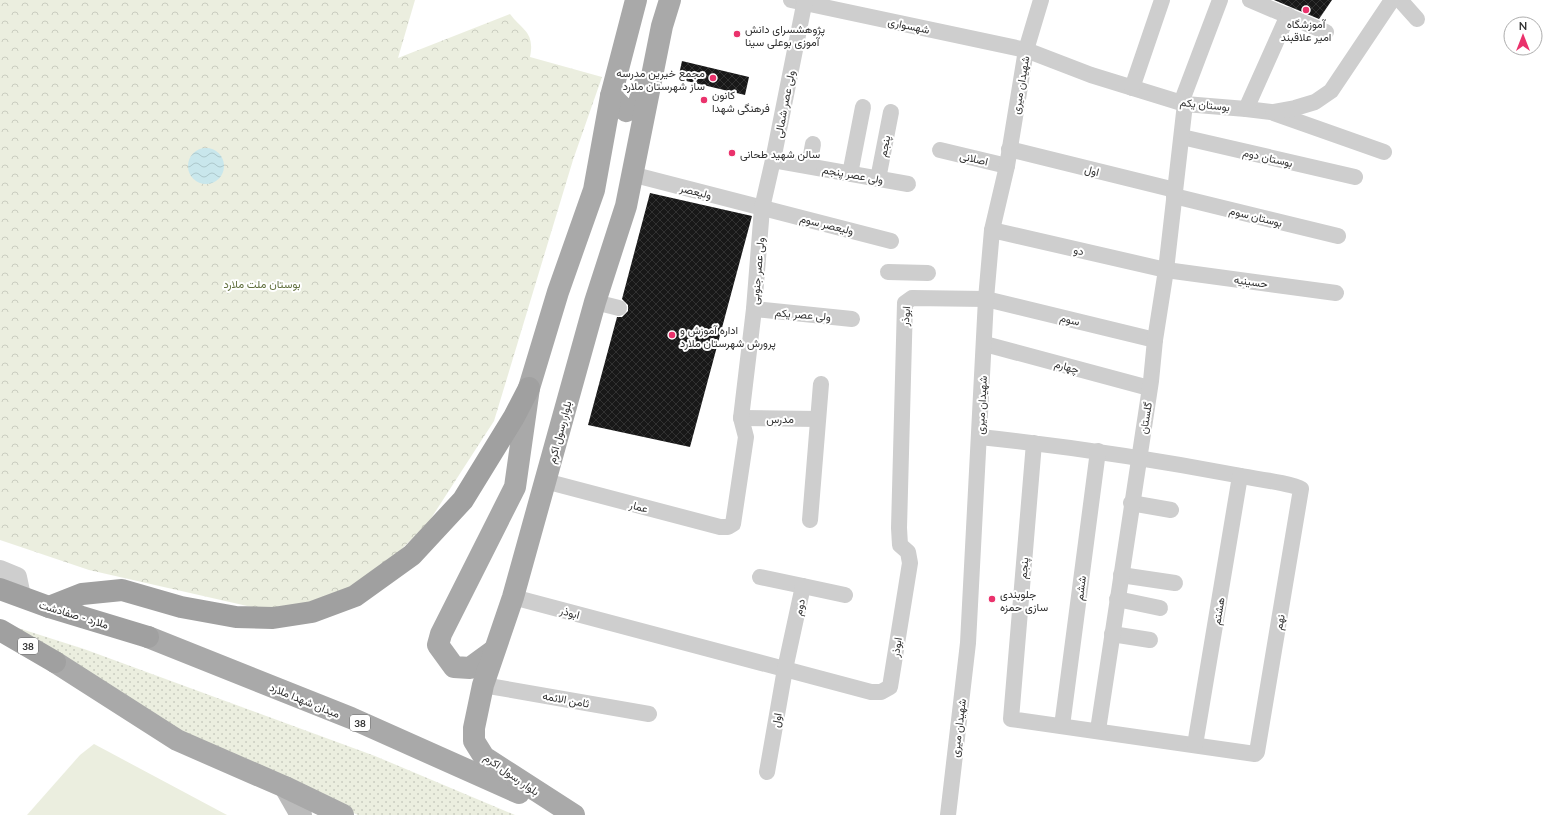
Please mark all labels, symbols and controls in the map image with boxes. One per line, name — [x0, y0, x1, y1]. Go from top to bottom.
marker: آموزشگاه امیر علاقبند — [1301, 5, 1311, 15]
street label: شهسواری — [887, 14, 931, 37]
north arrow — [1503, 16, 1543, 56]
place label: آموزشگاه امیر علاقبند — [1281, 17, 1331, 44]
text: N — [1519, 19, 1527, 32]
place label: پژوهشسرای دانش آموزی بوعلی سینا — [745, 22, 825, 49]
marker: پژوهشسرای دانش آموزی بوعلی سینا — [732, 29, 742, 39]
street label: شهیدان میری — [1008, 54, 1033, 115]
place label: مجمع خیرین مدرسه ساز شهرستان ملارد — [616, 66, 705, 93]
street label: ولی عصر شمالی — [771, 69, 798, 139]
marker: مجمع خیرین مدرسه ساز شهرستان ملارد — [708, 73, 718, 83]
place label: کانون فرهنگی شهدا — [712, 88, 770, 115]
marker: کانون فرهنگی شهدا — [699, 95, 709, 105]
street label: بوستان یکم — [1179, 95, 1231, 115]
street label: پنجم — [876, 134, 894, 158]
street label: بوستان دوم — [1241, 145, 1294, 171]
place label: سالن شهید طحانی — [740, 147, 820, 161]
marker: سالن شهید طحانی — [727, 148, 737, 158]
street label: اصلانی — [958, 148, 989, 169]
street label: ولی عصر پنجم — [821, 162, 885, 188]
street label: اول — [1083, 162, 1101, 179]
street label: ولیعصر — [678, 181, 713, 202]
street label: بوستان سوم — [1228, 203, 1284, 231]
street label: ولیعصر سوم — [798, 211, 855, 239]
street label: ولی عصر جنوبی — [748, 237, 767, 305]
street label: دو — [1072, 243, 1085, 258]
street label: حسینیه — [1233, 272, 1269, 291]
park label: بوستان ملت ملارد — [223, 277, 301, 291]
street label: ولی عصر یکم — [774, 305, 832, 325]
street label: ابوذر — [898, 306, 913, 327]
street label: سوم — [1058, 310, 1082, 330]
place label: اداره آموزش و پرورش شهرستان ملارد — [680, 323, 776, 351]
marker: اداره آموزش و پرورش شهرستان ملارد — [667, 330, 677, 340]
street label: چهارم — [1053, 356, 1081, 377]
street label: شهیدان میری — [973, 375, 990, 435]
street label: بلوار رسول اکرم — [544, 399, 576, 465]
street label: گلستان — [1136, 401, 1154, 435]
street label: مدرس — [766, 412, 794, 426]
street label: عمار — [627, 497, 650, 516]
street label: پنجم — [1016, 557, 1032, 580]
street label: ششم — [1072, 575, 1090, 601]
place label: جلوبندی سازی حمزه — [1000, 587, 1048, 614]
marker: جلوبندی سازی حمزه — [987, 594, 997, 604]
street label: هشتم — [1209, 596, 1229, 626]
street label: ملارد - صفادشت — [37, 597, 111, 632]
street label: دوم — [791, 597, 809, 617]
street label: ابوذر — [558, 603, 581, 622]
street label: نهم — [1271, 613, 1289, 631]
street label: ابوذر — [888, 636, 905, 659]
road number: 38 — [18, 638, 38, 654]
street label: میدان شهدا ملارد — [268, 680, 342, 721]
street label: ثامن الائمه — [541, 688, 591, 711]
street label: شهیدان میری — [948, 698, 969, 758]
street label: اول — [768, 712, 785, 728]
road number: 38 — [350, 715, 370, 731]
street label: بلوار رسول اکرم — [481, 750, 542, 799]

